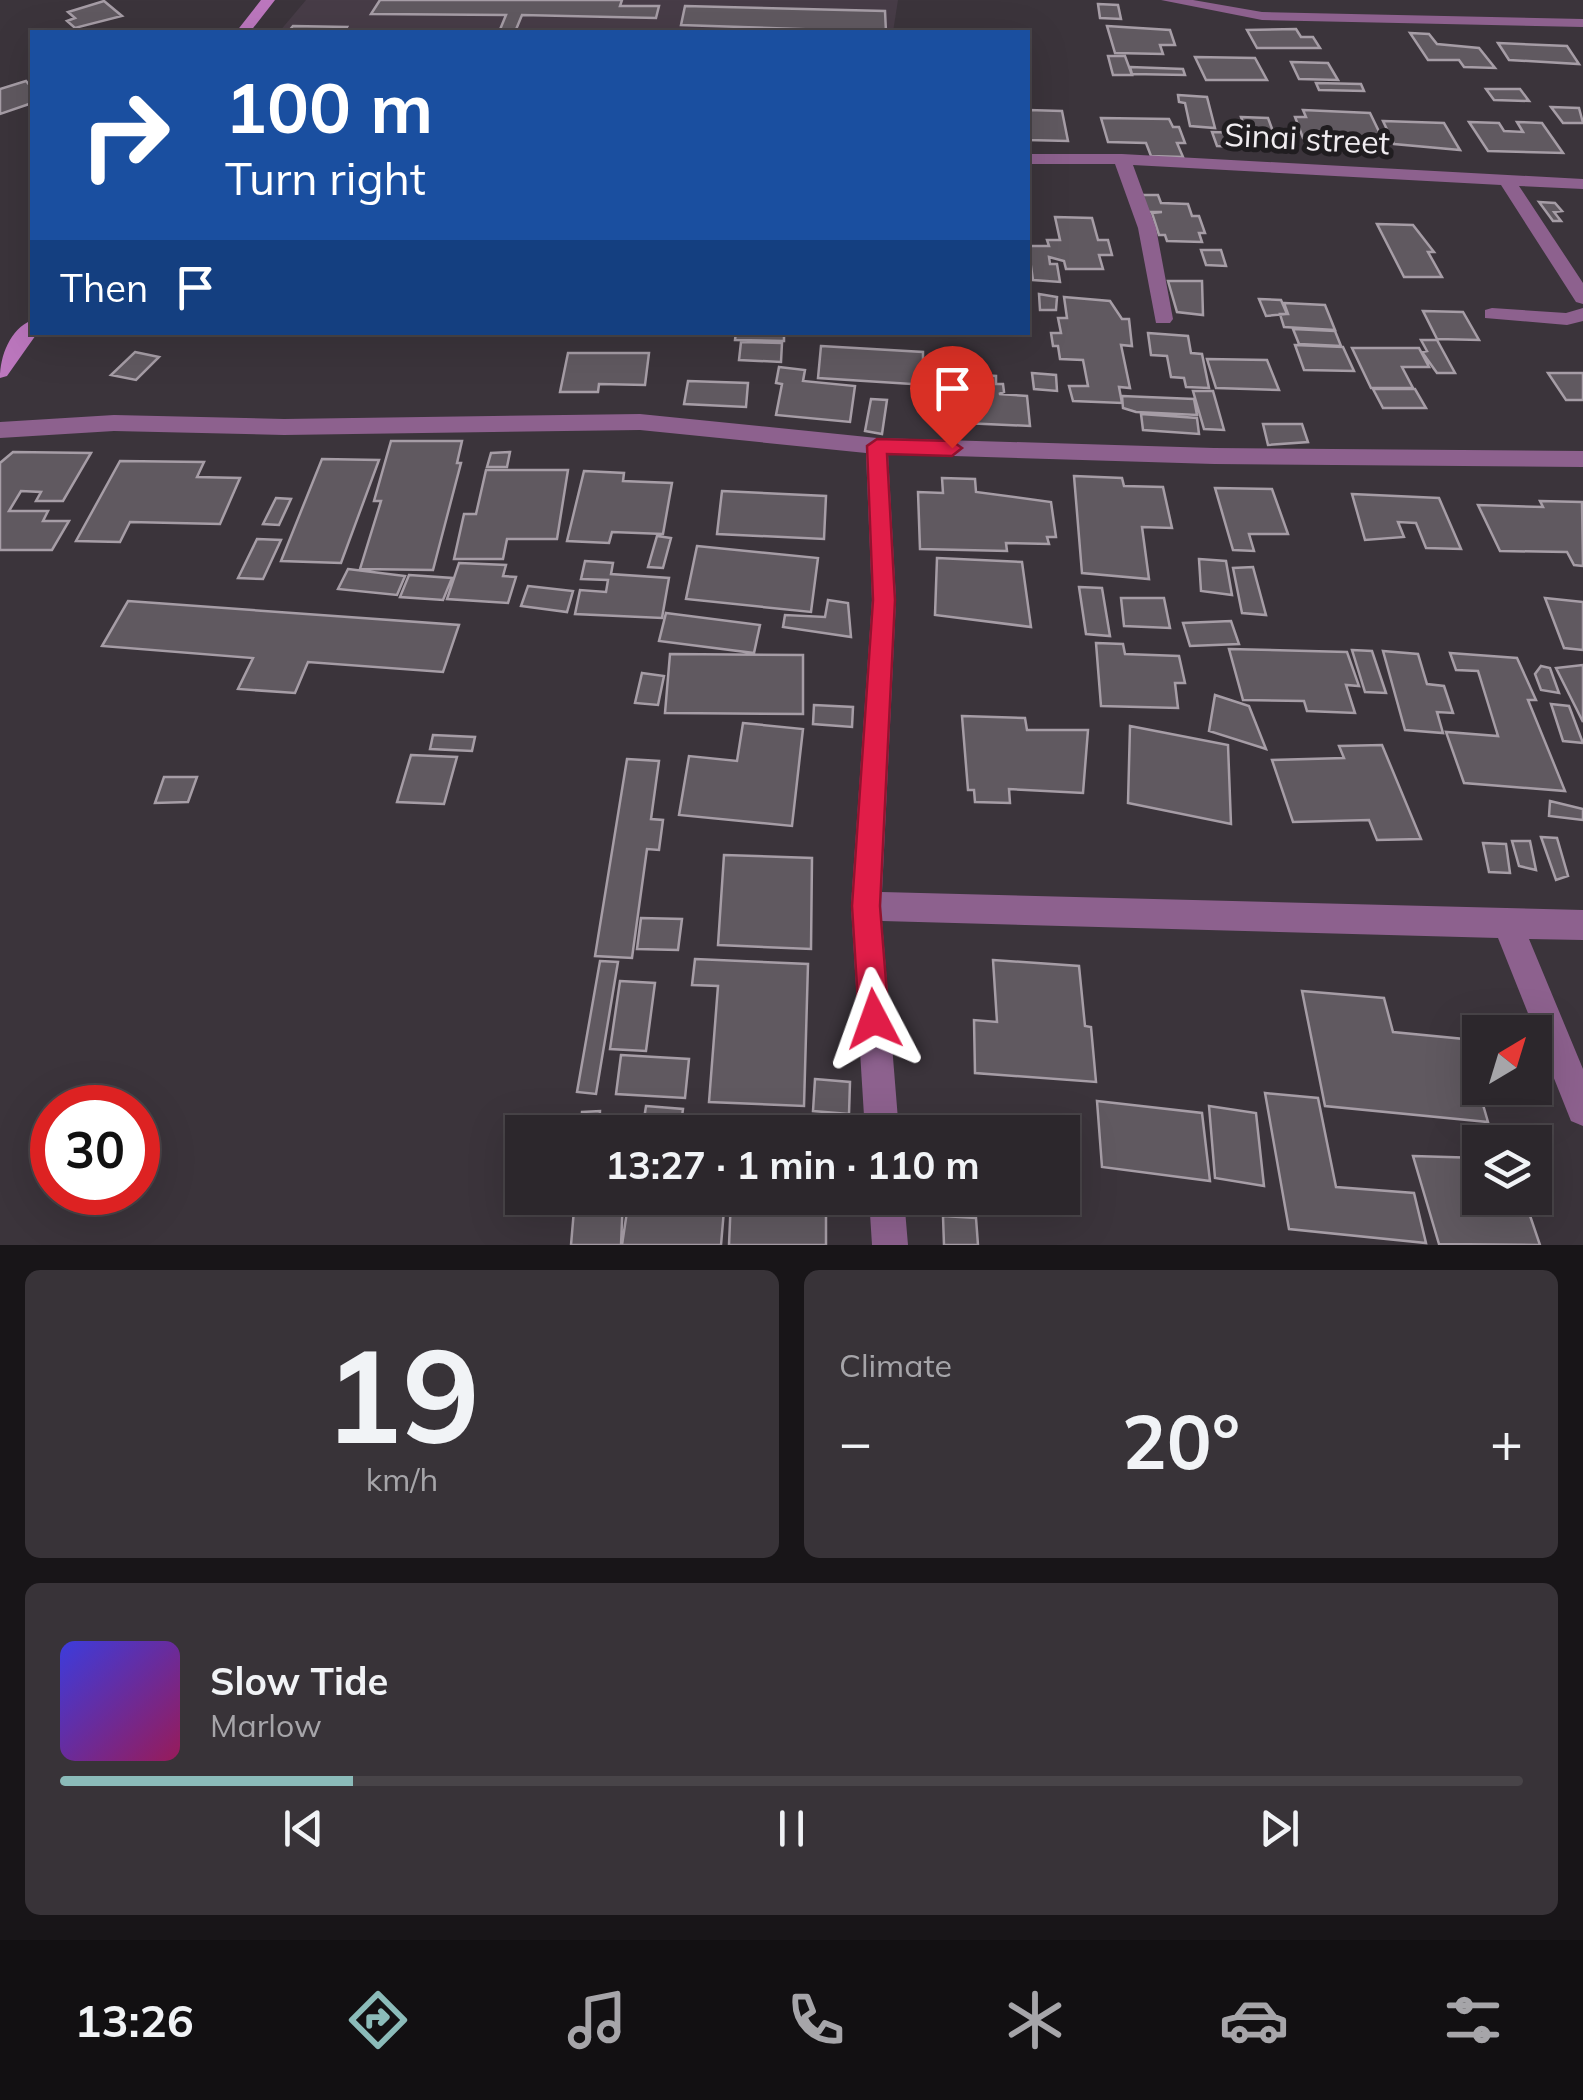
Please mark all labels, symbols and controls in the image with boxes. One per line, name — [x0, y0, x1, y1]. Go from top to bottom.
text: 100 m — [225, 63, 433, 151]
icon: right — [60, 70, 190, 200]
street label: Sinai street — [1223, 114, 1391, 162]
text: Turn right — [225, 150, 426, 206]
icon: arrive — [168, 260, 223, 315]
text: Then — [60, 264, 148, 312]
pin — [910, 346, 995, 449]
icon: arrive — [925, 361, 980, 416]
position arrow — [822, 967, 926, 1071]
north arrow — [1462, 1015, 1552, 1105]
map controls — [1462, 1015, 1552, 1215]
speed limit sign: 30 — [30, 1085, 160, 1215]
button: layers — [1462, 1125, 1552, 1215]
text: 13:27 · 1 min · 110 m — [605, 1141, 980, 1189]
text: 19 — [324, 1312, 480, 1476]
text: Climate — [839, 1345, 952, 1385]
text: 20° — [1122, 1394, 1240, 1488]
text: − — [839, 1407, 872, 1476]
text: + — [1490, 1407, 1523, 1476]
text: km/h — [366, 1459, 438, 1499]
text: Slow Tide — [210, 1657, 388, 1705]
text: Marlow — [210, 1705, 322, 1745]
icon: previous — [276, 1801, 331, 1856]
icon: pause — [764, 1801, 819, 1856]
icon: next — [1252, 1801, 1307, 1856]
icon: directions — [343, 1985, 413, 2055]
icon: music — [562, 1985, 632, 2055]
icon: phone — [781, 1985, 851, 2055]
icon: climate — [1000, 1985, 1070, 2055]
icon: car — [1219, 1985, 1289, 2055]
icon: filters — [1438, 1985, 1508, 2055]
text: 13:26 — [75, 1992, 194, 2048]

